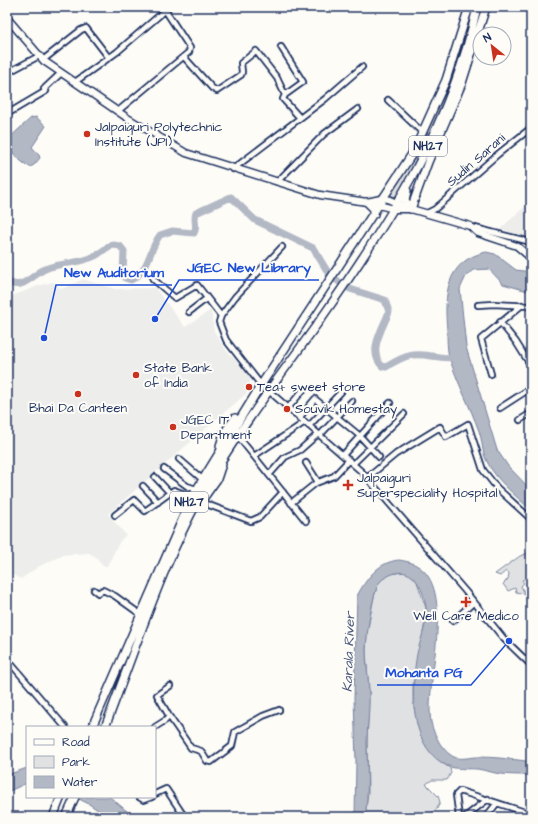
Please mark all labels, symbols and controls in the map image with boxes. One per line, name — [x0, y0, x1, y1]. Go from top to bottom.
north arrow — [472, 26, 512, 66]
text: N — [481, 30, 494, 46]
place label: Jalpaiguri Polytechnic Institute (JPI) — [95, 118, 222, 151]
marker: Jalpaiguri Polytechnic Institute (JPI) — [82, 129, 92, 139]
street label: Sudin Sarani — [443, 129, 509, 191]
road number: NH27 — [409, 136, 447, 156]
callout: JGEC New Library — [179, 254, 319, 280]
text: JGEC New Library — [186, 258, 311, 278]
callout: New Auditorium — [56, 259, 172, 285]
text: New Auditorium — [64, 263, 165, 283]
place label: State Bank of India — [144, 359, 212, 392]
marker: State Bank of India — [131, 370, 141, 380]
place label: Tea+ sweet store — [257, 378, 366, 396]
marker: Tea+ sweet store — [244, 382, 254, 392]
marker: Bhai Da Canteen — [73, 389, 83, 399]
place label: Bhai Da Canteen — [29, 399, 127, 417]
place label: Souvik Homestay — [295, 400, 397, 419]
marker: Souvik Homestay — [282, 404, 292, 414]
place label: JGEC IT Department — [181, 411, 252, 444]
marker: JGEC IT Department — [168, 422, 178, 432]
place label: Jalpaiguri Superspeciality Hospital — [357, 469, 497, 503]
marker: Jalpaiguri Superspeciality Hospital — [342, 479, 354, 491]
road number: NH27 — [170, 492, 208, 512]
marker: Well Care Medico — [461, 597, 471, 607]
place label: Well Care Medico — [413, 607, 520, 625]
water label: Karala River — [338, 610, 360, 692]
callout: Mohanta PG — [377, 659, 471, 685]
text: Mohanta PG — [385, 663, 463, 683]
legend — [26, 726, 156, 798]
text: Road — [62, 734, 90, 751]
text: Park — [62, 754, 90, 771]
text: Water — [62, 774, 98, 791]

